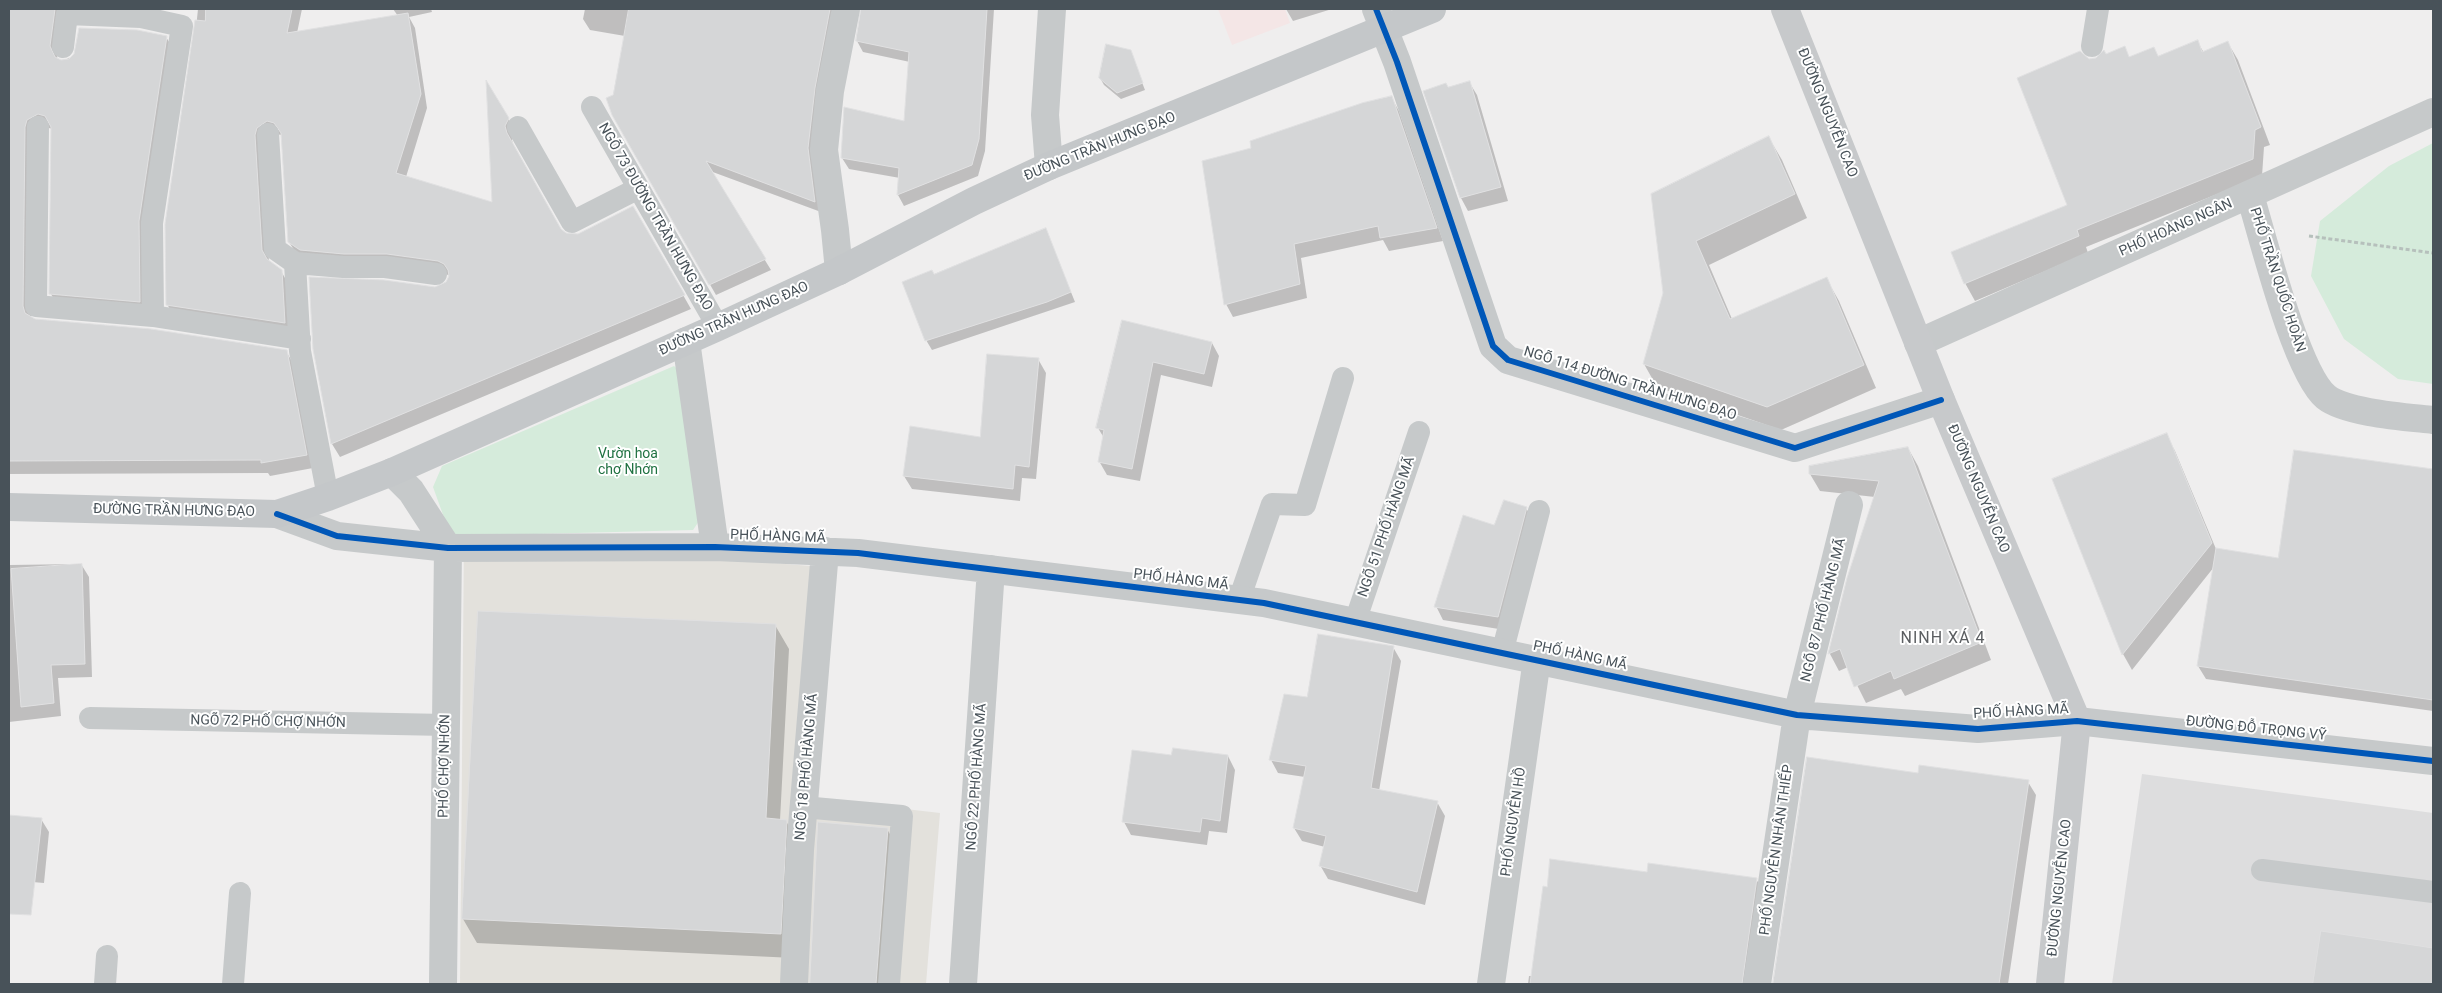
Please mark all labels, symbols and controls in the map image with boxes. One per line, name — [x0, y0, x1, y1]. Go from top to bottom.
street label: ĐƯỜNG NGUYỄN CAO — [1793, 46, 1861, 180]
street label: ĐƯỜNG TRẦN HƯNG ĐẠO — [1022, 109, 1178, 185]
street label: NGÕ 73 ĐƯỜNG TRẦN HƯNG ĐẠO — [594, 120, 716, 314]
street label: PHỐ HOÀNG NGÂN — [2117, 195, 2235, 261]
street label: PHỐ TRẦN QUỐC HOÀN — [2246, 206, 2308, 354]
street label: ĐƯỜNG TRẦN HƯNG ĐẠO — [657, 278, 811, 360]
street label: NGÕ 114 ĐƯỜNG TRẦN HƯNG ĐẠO — [1522, 344, 1738, 424]
street label: ĐƯỜNG NGUYỄN CAO — [1943, 422, 2013, 556]
park label: Vườn hoa chợ Nhớn — [598, 446, 658, 478]
street label: NGÕ 51 PHỐ HÀNG MÃ — [1355, 455, 1419, 599]
street label: ĐƯỜNG TRẦN HƯNG ĐẠO — [93, 501, 255, 521]
street label: PHỐ HÀNG MÃ — [730, 527, 826, 547]
street label: NGÕ 87 PHỐ HÀNG MÃ — [1798, 536, 1850, 684]
street label: PHỐ HÀNG MÃ — [1133, 566, 1229, 594]
district label: NINH XÁ 4 — [1899, 629, 1987, 649]
street label: PHỐ HÀNG MÃ — [1531, 638, 1629, 674]
street label: NGÕ 18 PHỐ HÀNG MÃ — [792, 693, 822, 841]
street label: PHỐ HÀNG MÃ — [1973, 701, 2069, 723]
street label: NGÕ 22 PHỐ HÀNG MÃ — [963, 703, 991, 851]
street label: NGÕ 72 PHỐ CHỢ NHỚN — [190, 712, 346, 732]
street label: ĐƯỜNG ĐỖ TRỌNG VỸ — [2185, 713, 2327, 745]
street label: PHỐ CHỢ NHỚN — [436, 714, 454, 818]
street label: PHỐ NGUYỄN NHÂN THIẾP — [1757, 764, 1797, 936]
street label: PHỐ NGUYỄN HỒ — [1498, 766, 1530, 878]
street label: ĐƯỜNG NGUYỄN CAO — [2044, 819, 2076, 957]

